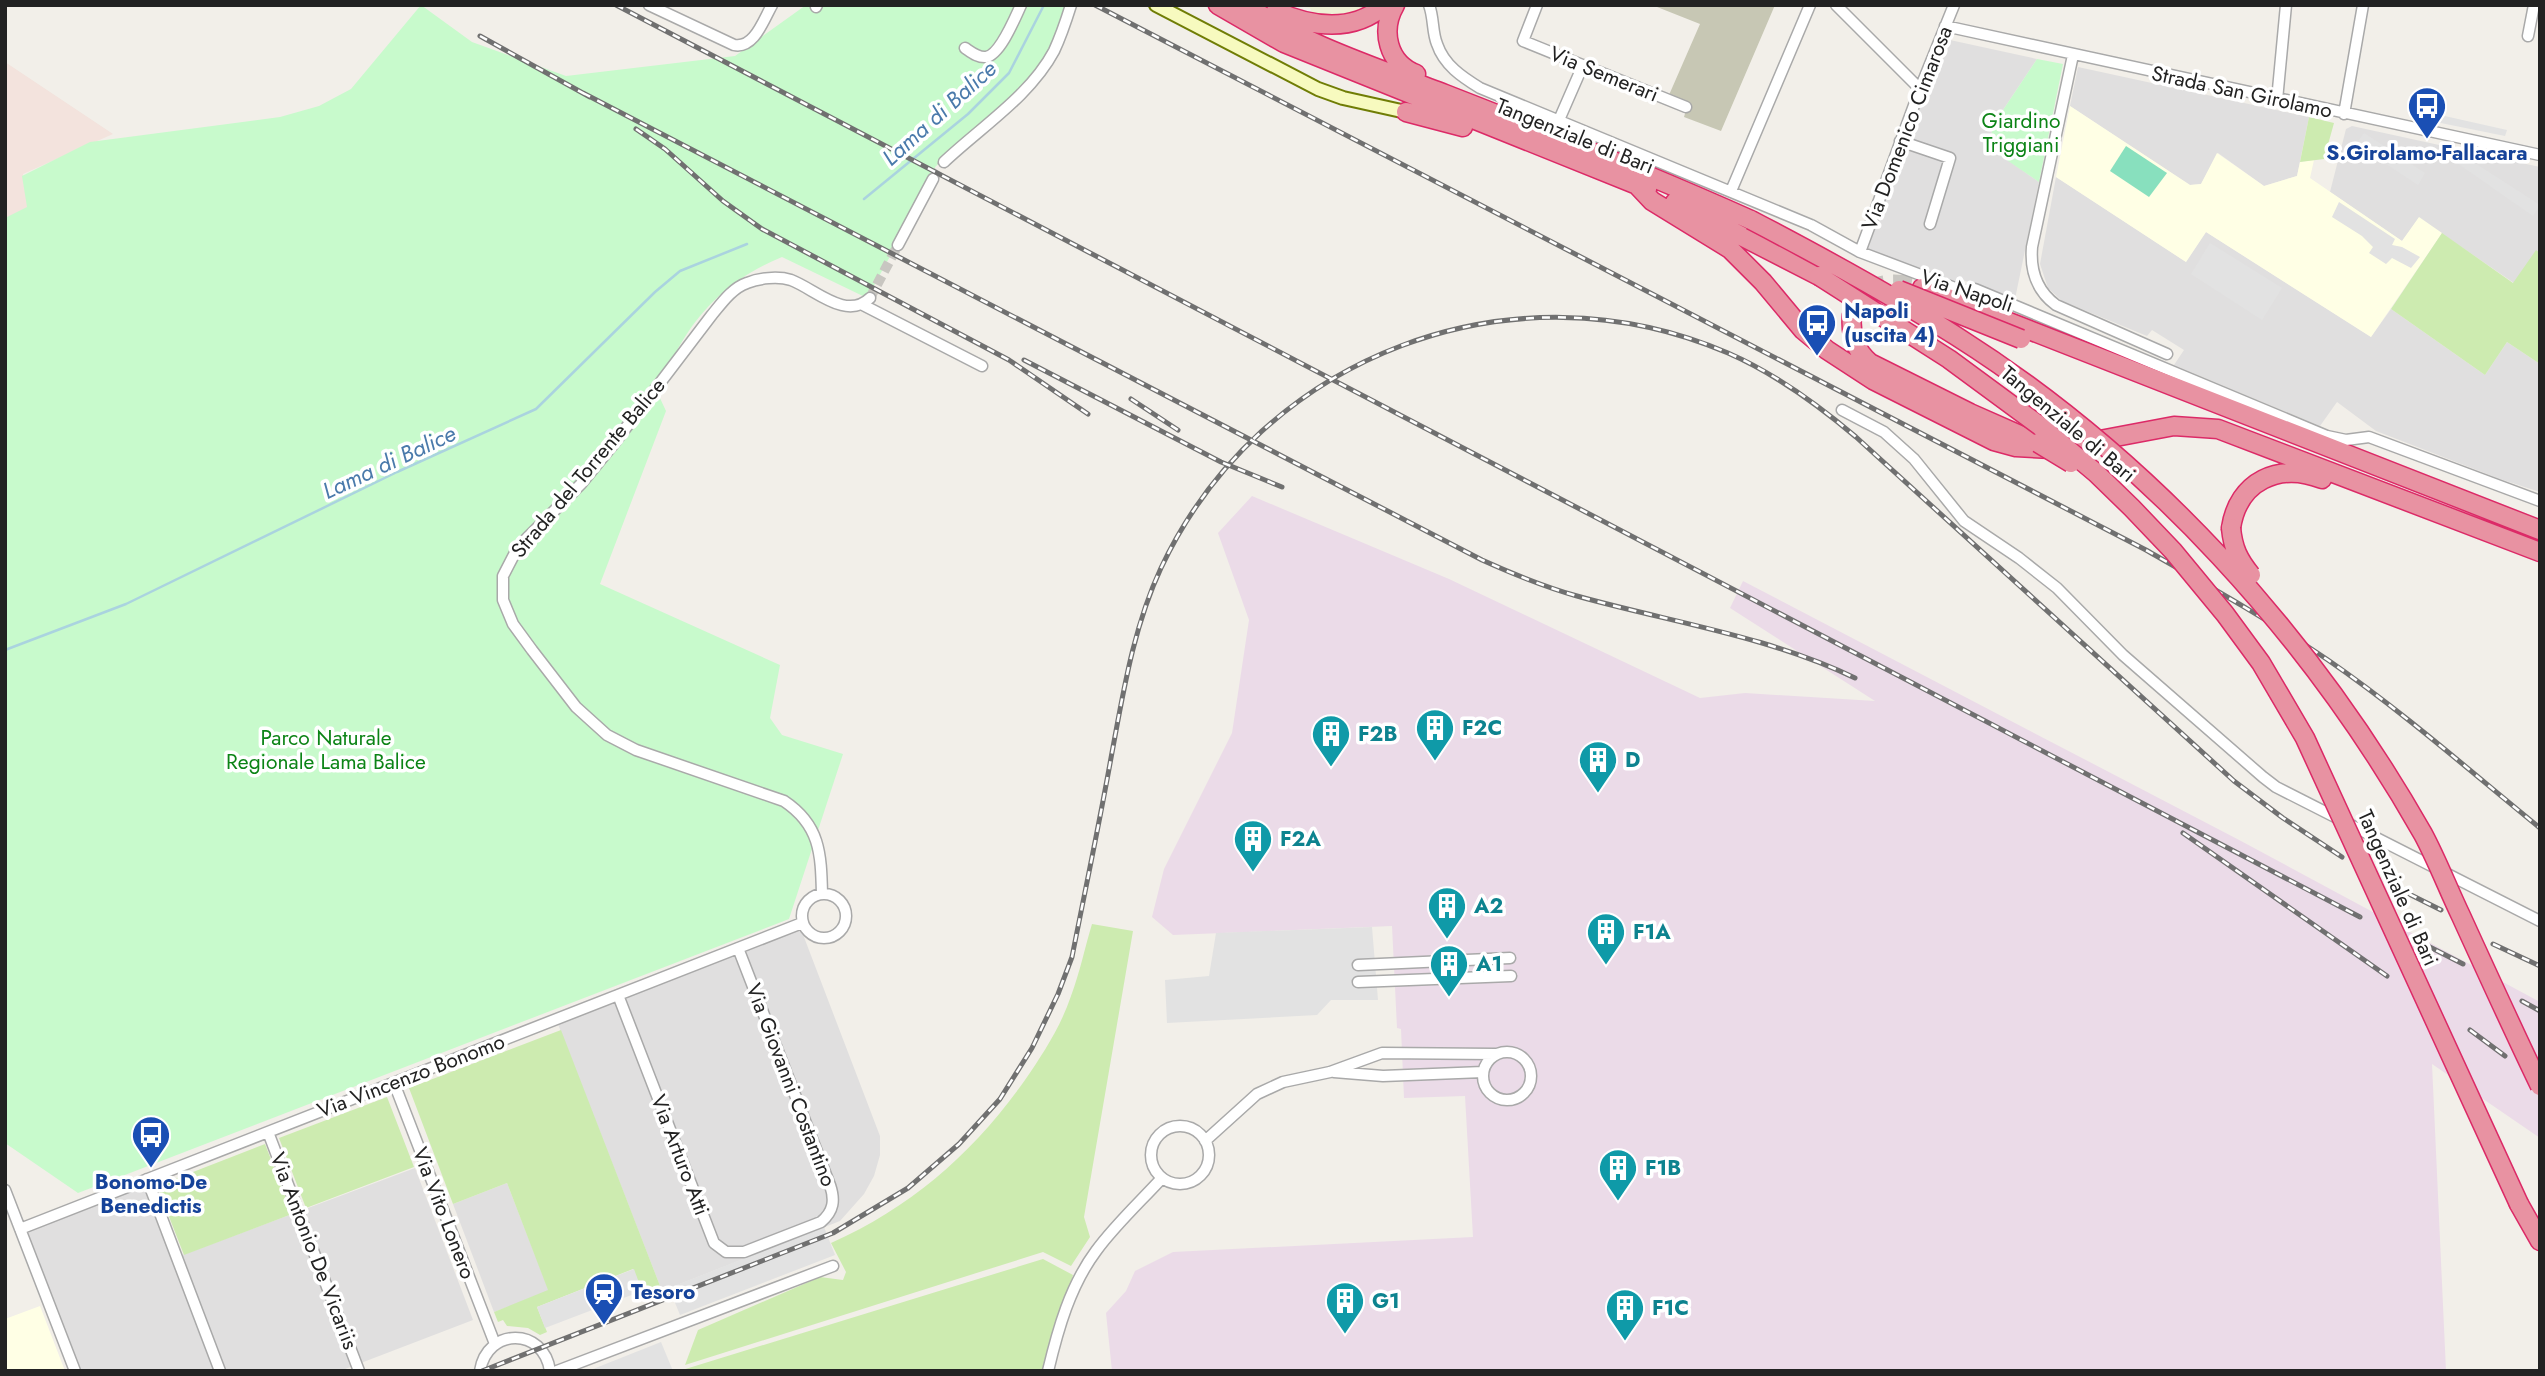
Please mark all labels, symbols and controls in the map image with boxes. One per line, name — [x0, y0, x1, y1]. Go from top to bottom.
street label: Via Domenico Cimarosa — [1854, 22, 1960, 234]
street label: Via Semerari — [1545, 39, 1663, 109]
water label: Lama di Balice — [874, 52, 1004, 174]
street label: Strada San Girolamo — [2149, 58, 2335, 126]
bus stop icon: S.Girolamo-Fallacara — [2406, 85, 2448, 140]
street label: Tangenziale di Bari — [1492, 91, 1658, 181]
park label: Giardino Triggiani — [1982, 106, 2060, 160]
place label: S.Girolamo-Fallacara — [2326, 138, 2528, 168]
street label: Via Napoli — [1917, 262, 2017, 320]
place label: Napoli (uscita 4) — [1844, 296, 1935, 350]
bus stop icon: Napoli (uscita 4) — [1796, 302, 1838, 357]
street label: Tangenziale di Bari — [1994, 359, 2142, 489]
street label: Strada del Torrente Balice — [504, 372, 672, 564]
water label: Lama di Balice — [317, 416, 462, 508]
building icon: F2C — [1414, 707, 1456, 762]
building icon: F2B — [1310, 713, 1352, 768]
place label: F2C — [1462, 713, 1502, 743]
place label: F2B — [1358, 719, 1397, 749]
park label: Parco Naturale Regionale Lama Balice — [226, 723, 426, 777]
building icon: D — [1577, 739, 1619, 794]
place label: D — [1625, 745, 1640, 775]
street label: Tangenziale di Bari — [2350, 805, 2446, 971]
building icon: F2A — [1232, 818, 1274, 873]
place label: F2A — [1280, 824, 1321, 854]
building icon: A2 — [1426, 885, 1468, 940]
place label: A2 — [1473, 891, 1503, 921]
building icon: F1A — [1585, 911, 1627, 966]
place label: F1A — [1633, 917, 1671, 947]
building icon: A1 — [1428, 943, 1470, 998]
place label: A1 — [1475, 949, 1502, 979]
street label: Via Giovanni Costantino — [738, 979, 844, 1191]
street label: Via Vincenzo Bonomo — [313, 1026, 509, 1126]
street label: Via Arturo Atti — [643, 1090, 717, 1220]
bus stop icon: Bonomo-De Benedictis — [130, 1114, 172, 1169]
street label: Via Vito Lonero — [405, 1143, 483, 1283]
building icon: F1B — [1597, 1147, 1639, 1202]
street label: Via Antonio De Vicariis — [263, 1148, 365, 1354]
place label: F1B — [1645, 1153, 1681, 1183]
place label: Bonomo-De Benedictis — [95, 1167, 207, 1221]
station icon: Tesoro — [583, 1271, 625, 1326]
place label: Tesoro — [631, 1277, 695, 1307]
building icon: G1 — [1324, 1280, 1366, 1335]
place label: G1 — [1372, 1286, 1400, 1316]
building icon: F1C — [1604, 1287, 1646, 1342]
place label: F1C — [1652, 1293, 1689, 1323]

